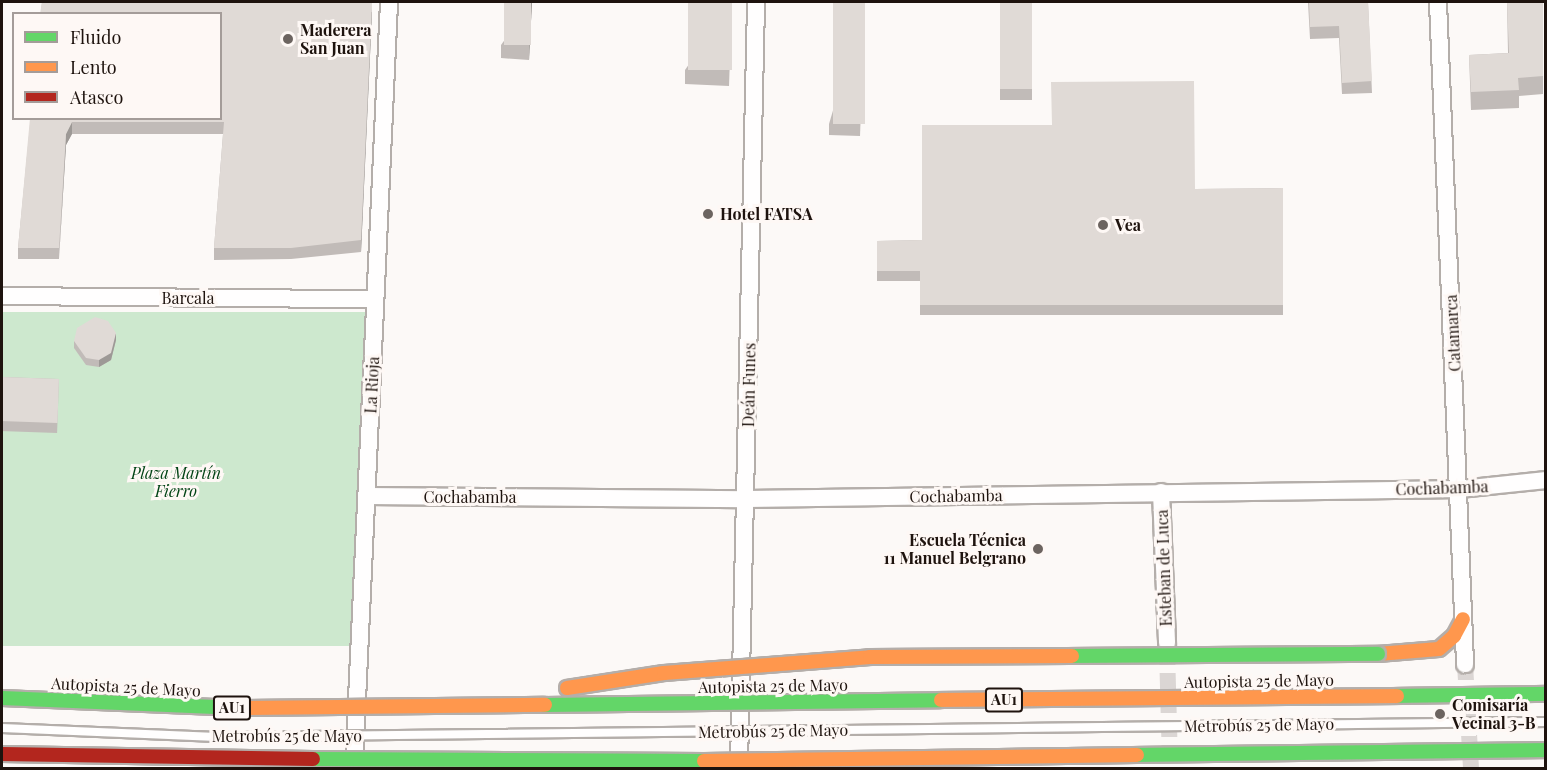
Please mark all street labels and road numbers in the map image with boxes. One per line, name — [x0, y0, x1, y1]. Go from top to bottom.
street label: Barcala — [161, 288, 215, 308]
street label: Catamarca — [1441, 294, 1465, 372]
street label: Deán Funes — [739, 343, 759, 427]
street label: La Rioja — [361, 356, 383, 414]
street label: Cochabamba — [1395, 477, 1489, 499]
street label: Cochabamba — [909, 486, 1003, 506]
street label: Cochabamba — [423, 487, 517, 507]
street label: Esteban de Luca — [1152, 509, 1176, 627]
street label: Autopista 25 de Mayo — [1184, 670, 1334, 692]
street label: Autopista 25 de Mayo — [51, 673, 201, 701]
street label: Autopista 25 de Mayo — [698, 675, 848, 697]
road number: AU1 — [984, 688, 1024, 712]
road number: AU1 — [212, 696, 252, 720]
street label: Metrobús 25 de Mayo — [1184, 714, 1334, 736]
street label: Metrobús 25 de Mayo — [698, 720, 848, 742]
street label: Metrobús 25 de Mayo — [212, 726, 362, 746]

